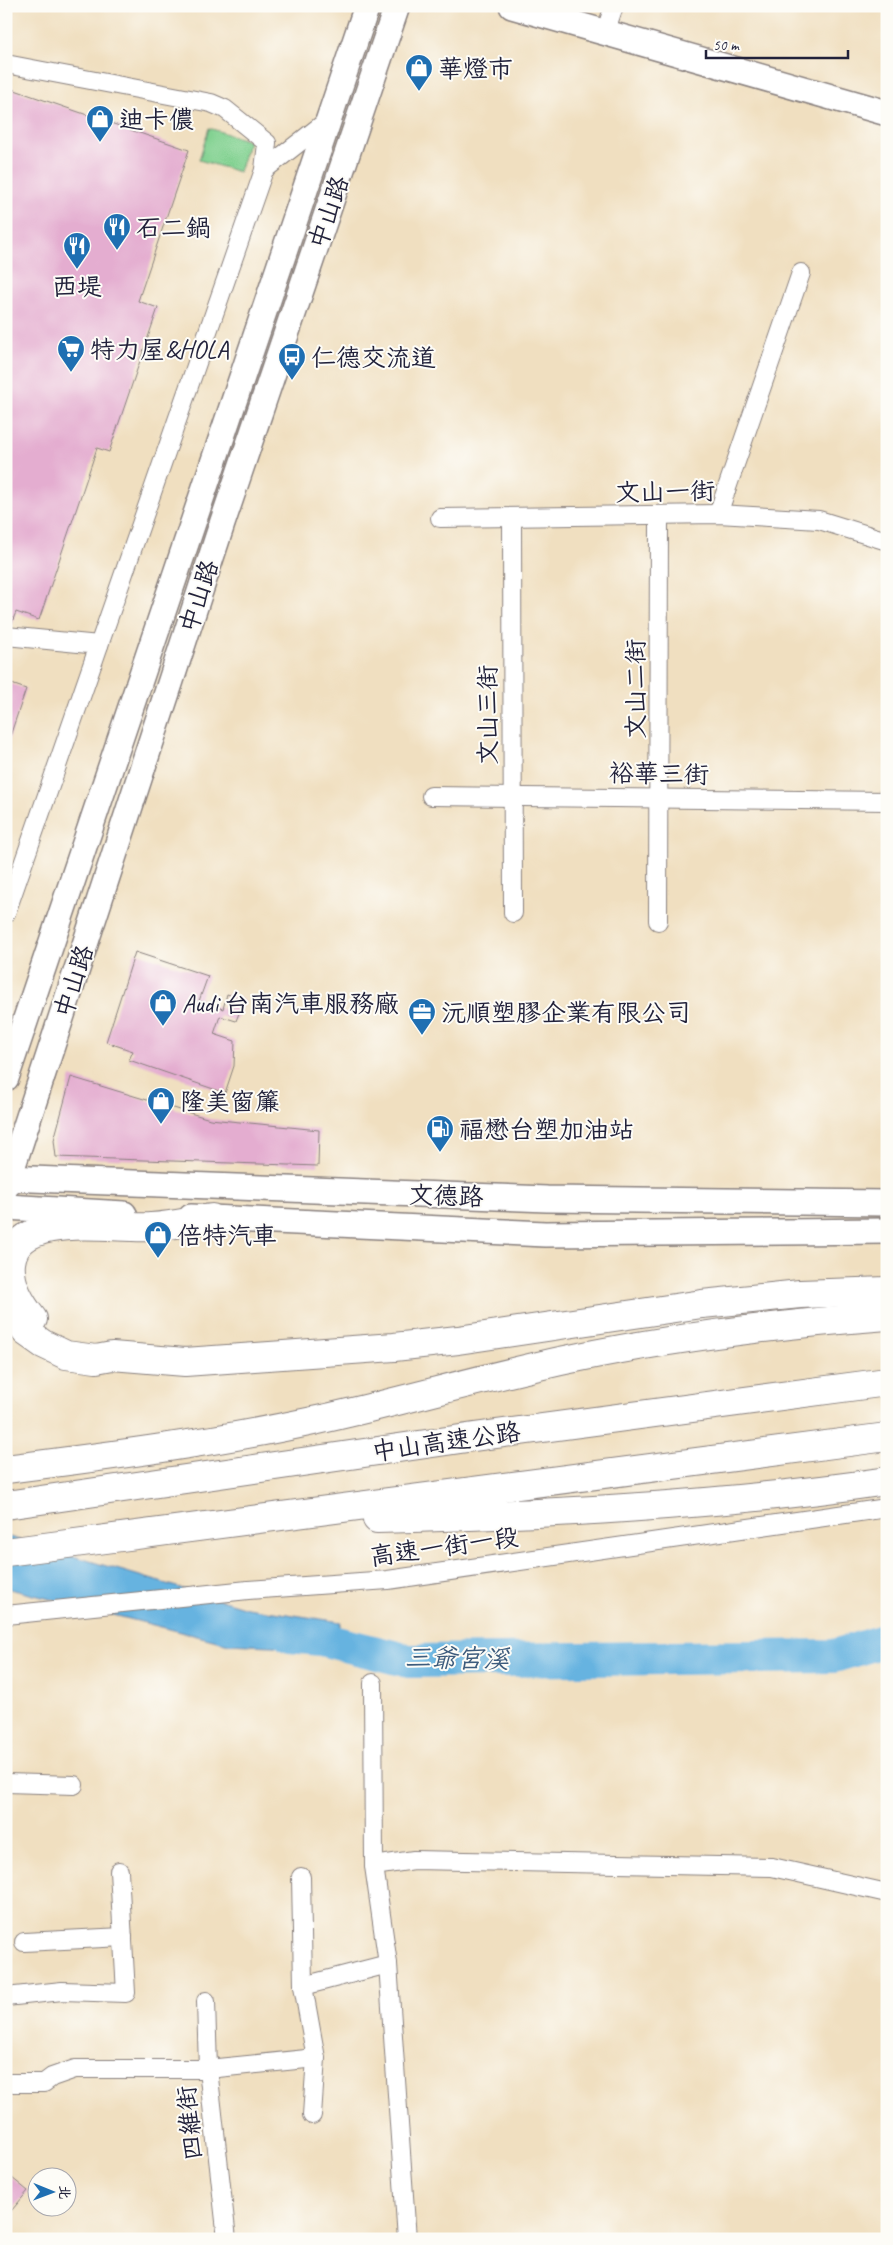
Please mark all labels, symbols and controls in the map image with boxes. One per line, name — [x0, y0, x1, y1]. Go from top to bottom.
scale bar — [706, 28, 848, 60]
text: 50 m — [713, 36, 740, 55]
shop icon: 華燈市 — [404, 53, 434, 92]
place label: 華燈市 — [438, 53, 513, 85]
shop icon: 迪卡儂 — [85, 104, 115, 143]
place label: 迪卡儂 — [119, 104, 194, 136]
street label: 中山路 — [302, 172, 356, 253]
restaurant icon: 石二鍋 — [102, 212, 132, 251]
place label: 石二鍋 — [136, 212, 211, 244]
restaurant icon: 西堤 — [62, 231, 92, 270]
place label: 西堤 — [52, 271, 102, 303]
supermarket icon: 特力屋&HOLA — [56, 334, 86, 373]
place label: 特力屋&HOLA — [90, 334, 229, 366]
bus stop icon: 仁德交流道 — [277, 342, 307, 381]
place label: 仁德交流道 — [311, 342, 436, 374]
street label: 文山一街 — [615, 475, 715, 509]
street label: 中山路 — [172, 556, 226, 637]
street label: 文山二街 — [620, 639, 652, 739]
street label: 文山三街 — [472, 665, 504, 765]
street label: 裕華三街 — [609, 757, 709, 791]
street label: 中山路 — [47, 941, 101, 1022]
shop icon: Audi 台南汽車服務廠 — [148, 988, 178, 1027]
place label: Audi 台南汽車服務廠 — [182, 988, 399, 1020]
office icon: 沅順塑膠企業有限公司 — [407, 997, 437, 1036]
place label: 沅順塑膠企業有限公司 — [441, 997, 691, 1029]
shop icon: 隆美窗簾 — [146, 1086, 176, 1125]
place label: 隆美窗簾 — [180, 1086, 280, 1118]
fuel station icon: 福懋台塑加油站 — [425, 1114, 455, 1153]
place label: 福懋台塑加油站 — [459, 1114, 634, 1146]
street label: 文德路 — [408, 1179, 484, 1213]
shop icon: 倍特汽車 — [143, 1220, 173, 1259]
place label: 倍特汽車 — [177, 1220, 277, 1252]
street label: 中山高速公路 — [370, 1416, 523, 1468]
street label: 高速一街一段 — [368, 1521, 521, 1573]
water label: 三爺宮溪 — [405, 1641, 511, 1676]
street label: 四維街 — [170, 2084, 210, 2162]
north arrow — [28, 2168, 78, 2218]
text: 北 — [56, 2185, 73, 2199]

